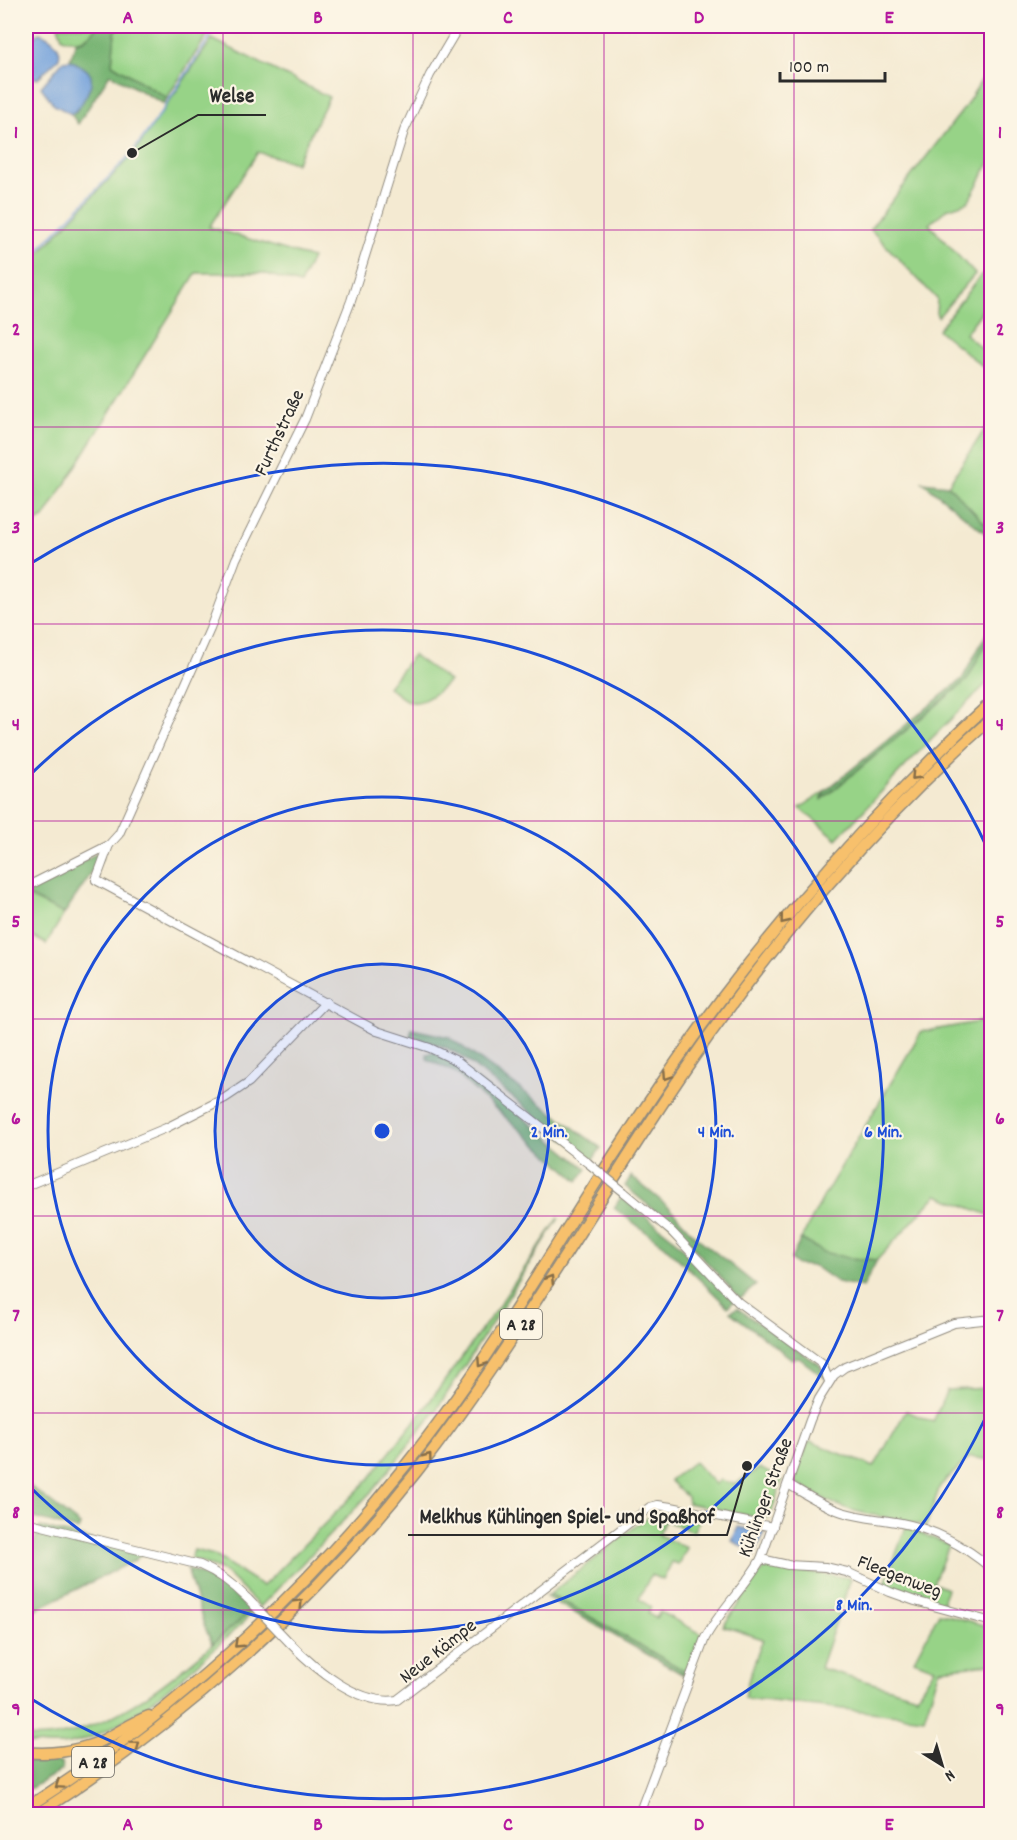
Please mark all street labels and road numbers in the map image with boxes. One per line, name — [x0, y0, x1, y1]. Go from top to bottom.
street label: Furthstraße — [249, 385, 313, 481]
road number: A 28 — [500, 1309, 542, 1339]
street label: Kühlinger Straße — [732, 1434, 802, 1562]
street label: Fleegenweg — [853, 1549, 945, 1607]
street label: Neue Kämpe — [394, 1613, 484, 1692]
road number: A 28 — [72, 1747, 114, 1777]

